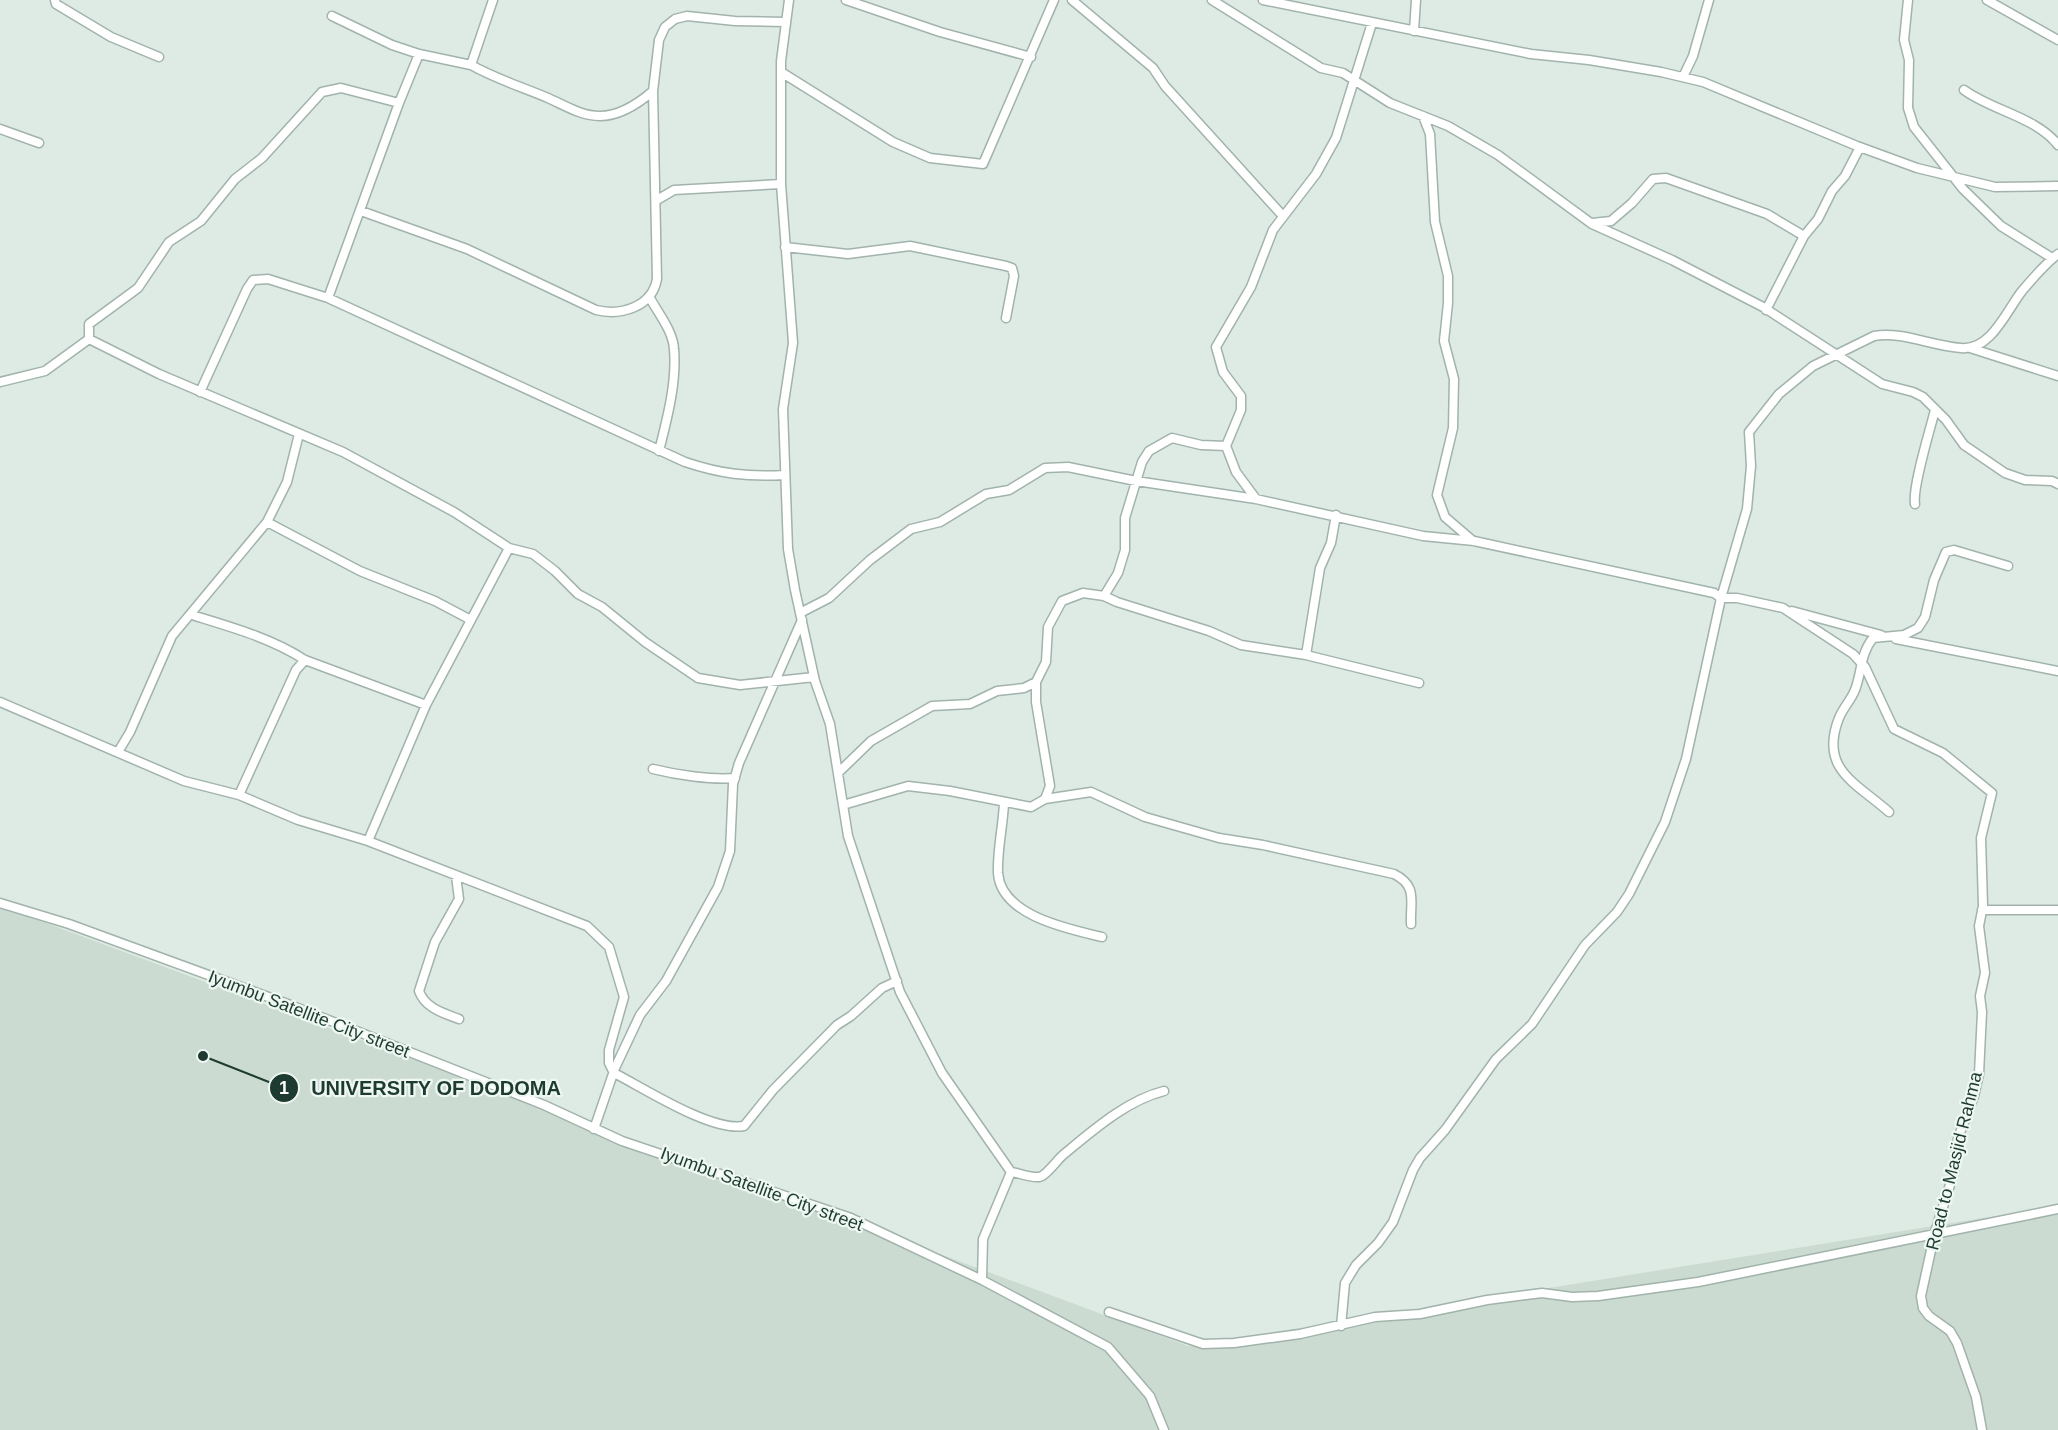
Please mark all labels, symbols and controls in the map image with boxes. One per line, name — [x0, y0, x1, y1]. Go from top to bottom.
street label: Iyumbu Satellite City street — [205, 966, 413, 1062]
callout: UNIVERSITY OF DODOMA — [269, 1069, 573, 1107]
street label: Road to Masjid Rahma — [1922, 1069, 1986, 1252]
text: UNIVERSITY OF DODOMA — [311, 1077, 561, 1099]
text: 1 — [279, 1078, 289, 1098]
street label: Iyumbu Satellite City street — [658, 1143, 866, 1235]

